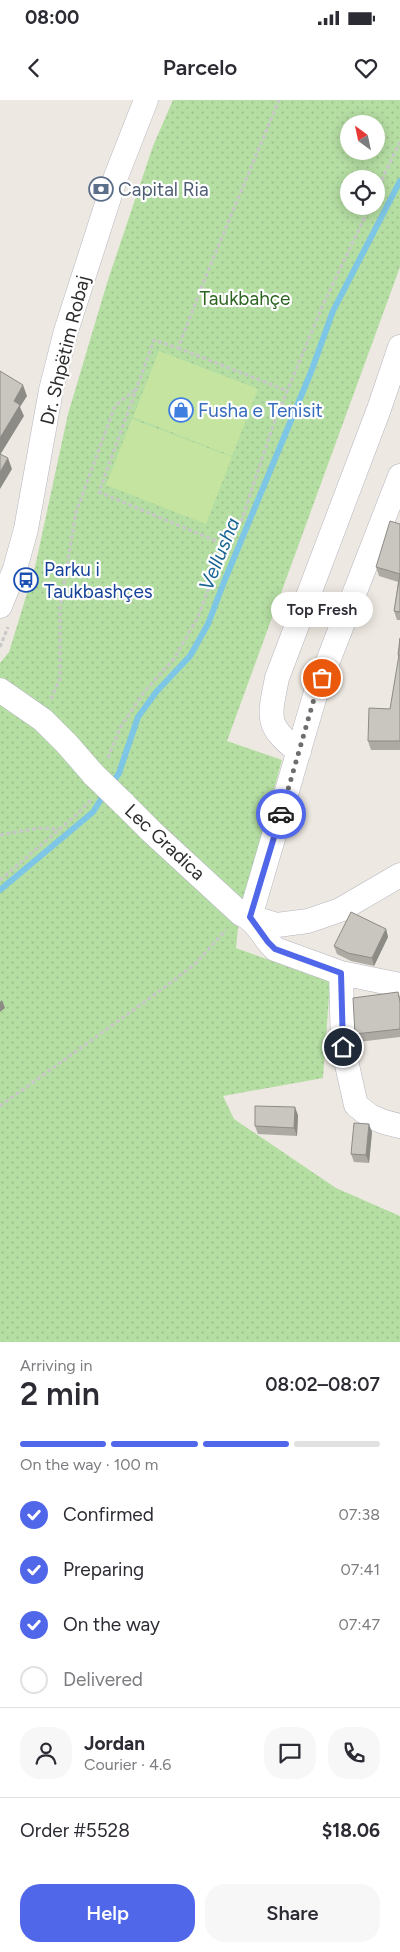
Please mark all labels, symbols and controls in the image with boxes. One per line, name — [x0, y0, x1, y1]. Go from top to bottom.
text: 08:00 — [25, 6, 79, 29]
icon: back — [20, 54, 48, 82]
text: Parcelo — [163, 54, 237, 81]
icon: heart — [352, 54, 380, 82]
north arrow — [340, 115, 385, 160]
map controls — [340, 115, 385, 215]
button: locate — [340, 170, 385, 215]
bank icon: Capital Ria — [88, 176, 114, 202]
place label: Capital Ria — [118, 178, 209, 201]
street label: Dr. Shpëtim Robaj — [35, 273, 95, 427]
park label: Taukbahçe — [200, 287, 290, 310]
shop icon: Fusha e Tenisit — [168, 397, 194, 423]
place label: Fusha e Tenisit — [198, 399, 323, 422]
water label: Vellusha — [194, 514, 245, 594]
place label: Parku i Taukbashçes — [44, 558, 153, 603]
bus stop icon: Parku i Taukbashçes — [13, 567, 39, 593]
callout: Top Fresh — [271, 593, 373, 628]
text: Top Fresh — [287, 600, 357, 619]
pin — [301, 657, 343, 699]
icon: bag — [308, 664, 336, 692]
courier — [256, 789, 306, 839]
street label: Lec Gradica — [120, 799, 210, 885]
icon: car — [267, 800, 295, 828]
pin — [322, 1026, 364, 1068]
icon: home — [329, 1033, 357, 1061]
text: Arriving in — [20, 1356, 92, 1375]
text: 08:02–08:07 — [265, 1373, 380, 1396]
text: 2 min — [20, 1375, 100, 1413]
text: On the way · 100 m — [20, 1455, 158, 1474]
icon: check — [20, 1501, 48, 1529]
text: Confirmed — [63, 1503, 154, 1526]
text: 07:38 — [339, 1505, 380, 1524]
icon: check — [20, 1556, 48, 1584]
text: Preparing — [63, 1558, 144, 1581]
text: 07:41 — [341, 1560, 380, 1579]
icon: check — [20, 1611, 48, 1639]
text: On the way — [63, 1613, 160, 1636]
text: 07:47 — [339, 1615, 380, 1634]
text: Delivered — [63, 1668, 143, 1691]
button: person — [20, 1727, 72, 1779]
button: chat — [264, 1727, 316, 1779]
button: phone — [328, 1727, 380, 1779]
text: Jordan — [84, 1732, 145, 1755]
text: Courier · 4.6 — [84, 1755, 171, 1774]
text: Order #5528 — [20, 1819, 130, 1842]
text: $18.06 — [322, 1819, 380, 1842]
button: Help — [20, 1884, 195, 1942]
button: Share — [205, 1884, 380, 1942]

